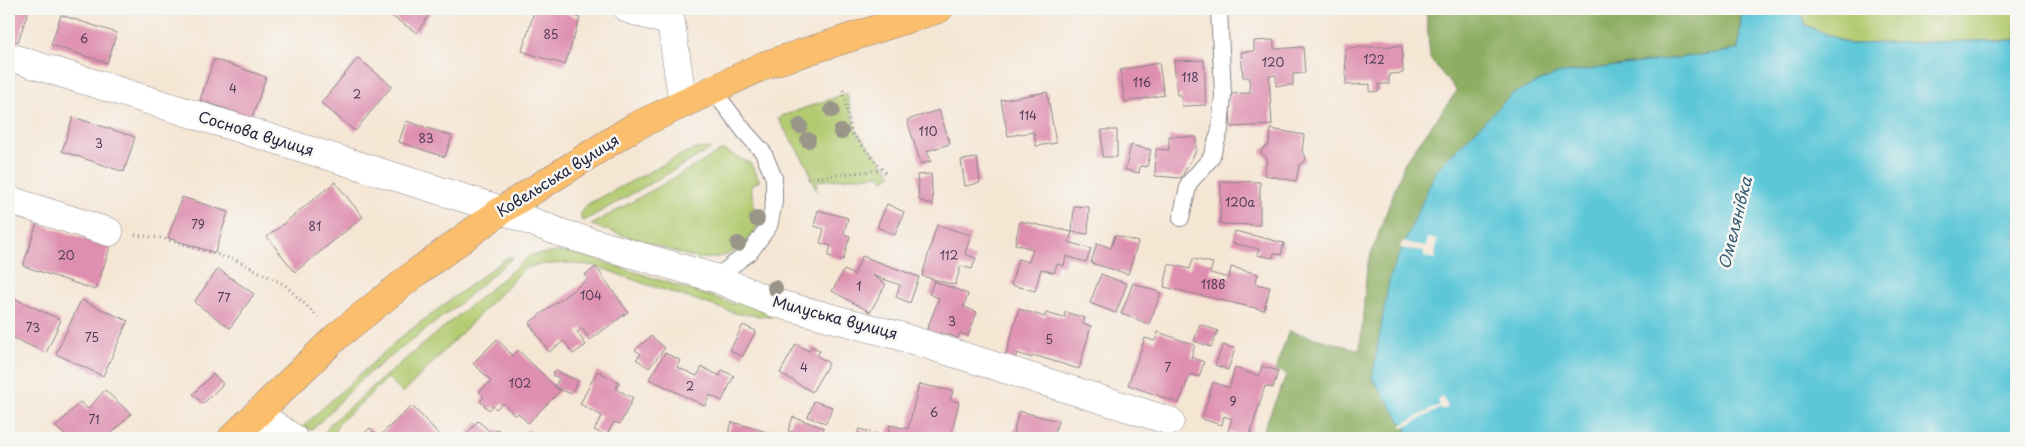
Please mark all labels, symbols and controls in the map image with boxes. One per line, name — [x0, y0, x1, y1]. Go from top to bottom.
house number: 85 — [544, 25, 558, 43]
house number: 6 — [80, 29, 88, 47]
house number: 122 — [1363, 50, 1385, 68]
house number: 120 — [1262, 53, 1284, 71]
house number: 118 — [1181, 68, 1199, 86]
house number: 116 — [1133, 73, 1151, 91]
house number: 4 — [229, 79, 237, 97]
house number: 2 — [353, 85, 361, 103]
street label: Соснова вулиця — [196, 104, 317, 161]
house number: 114 — [1019, 106, 1037, 124]
house number: 110 — [919, 122, 938, 140]
street label: Ковельська вулиця — [491, 128, 623, 222]
house number: 83 — [418, 129, 434, 147]
house number: 3 — [95, 134, 103, 152]
water label: Омелянівка — [1711, 173, 1757, 271]
house number: 120а — [1225, 193, 1256, 211]
house number: 79 — [191, 215, 205, 233]
house number: 81 — [309, 217, 321, 235]
house number: 20 — [57, 246, 75, 264]
house number: 112 — [940, 246, 958, 264]
house number: 118в — [1201, 275, 1225, 293]
house number: 1 — [856, 277, 862, 295]
house number: 104 — [580, 286, 602, 304]
house number: 77 — [217, 288, 231, 306]
street label: Милуська вулиця — [770, 289, 901, 344]
house number: 3 — [948, 312, 956, 330]
house number: 73 — [26, 318, 40, 336]
house number: 75 — [85, 328, 99, 346]
house number: 5 — [1045, 330, 1053, 348]
house number: 4 — [800, 358, 808, 376]
house number: 7 — [1165, 358, 1172, 376]
house number: 102 — [509, 374, 531, 392]
house number: 2 — [686, 377, 694, 395]
house number: 9 — [1229, 392, 1237, 410]
house number: 6 — [930, 403, 938, 421]
house number: 71 — [88, 410, 100, 428]

